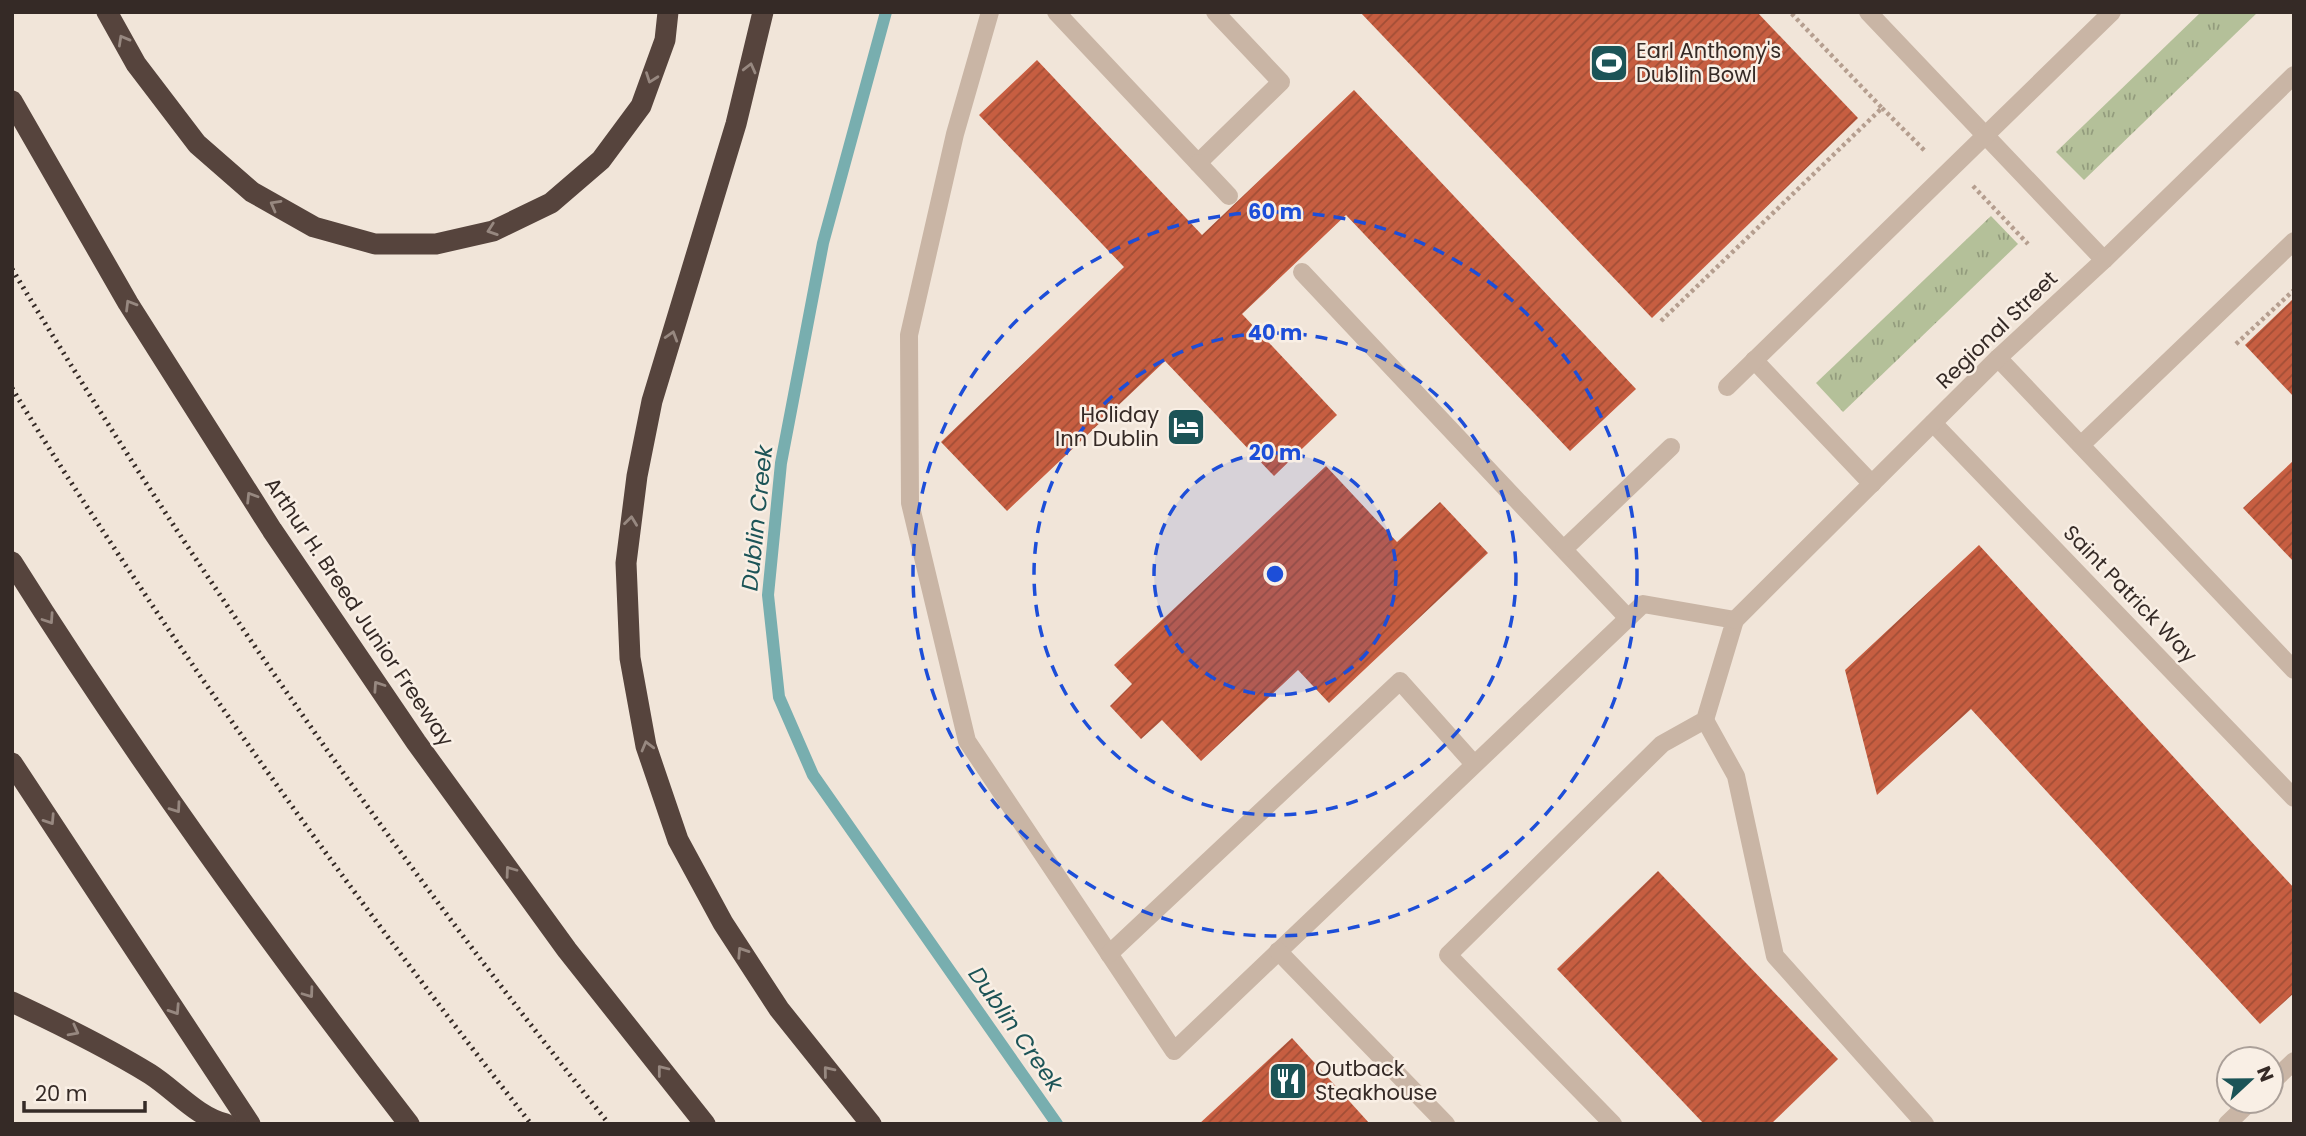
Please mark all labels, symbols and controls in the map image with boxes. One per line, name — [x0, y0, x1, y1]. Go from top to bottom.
one-way arrow — [118, 35, 131, 47]
place label: Earl Anthony's Dublin Bowl — [1636, 36, 1781, 89]
sports icon: Earl Anthony's Dublin Bowl — [1588, 42, 1630, 84]
one-way arrow — [742, 62, 756, 74]
one-way arrow — [645, 71, 659, 83]
text: 60 m — [1248, 197, 1302, 226]
one-way arrow — [270, 200, 282, 213]
one-way arrow — [487, 222, 499, 236]
street label: Regional Street — [1930, 264, 2064, 395]
one-way arrow — [125, 299, 138, 312]
text: 40 m — [1248, 318, 1302, 347]
one-way arrow — [663, 330, 678, 342]
place label: Holiday Inn Dublin — [1055, 400, 1159, 453]
hotel icon: Holiday Inn Dublin — [1165, 406, 1207, 448]
text: 20 m — [1249, 438, 1301, 467]
water label: Dublin Creek — [733, 443, 781, 592]
street label: Arthur H. Breed Junior Freeway — [258, 471, 461, 752]
one-way arrow — [247, 492, 260, 505]
one-way arrow — [624, 515, 639, 527]
street label: Saint Patrick Way — [2057, 518, 2204, 669]
centre of rings — [1263, 562, 1287, 586]
one-way arrow — [41, 612, 54, 625]
one-way arrow — [374, 681, 386, 694]
one-way arrow — [640, 741, 655, 753]
one-way arrow — [168, 800, 180, 813]
one-way arrow — [42, 812, 54, 825]
one-way arrow — [506, 866, 518, 879]
one-way arrow — [737, 946, 750, 959]
water label: Dublin Creek — [961, 960, 1072, 1099]
one-way arrow — [301, 985, 314, 998]
one-way arrow — [167, 1002, 180, 1015]
one-way arrow — [66, 1023, 79, 1037]
north arrow — [2215, 1045, 2285, 1115]
place label: Outback Steakhouse — [1315, 1054, 1437, 1107]
restaurant icon: Outback Steakhouse — [1267, 1060, 1309, 1102]
text: N — [2250, 1062, 2280, 1086]
one-way arrow — [658, 1066, 671, 1078]
one-way arrow — [824, 1066, 837, 1078]
scale bar — [24, 1070, 145, 1114]
text: 20 m — [35, 1079, 88, 1108]

